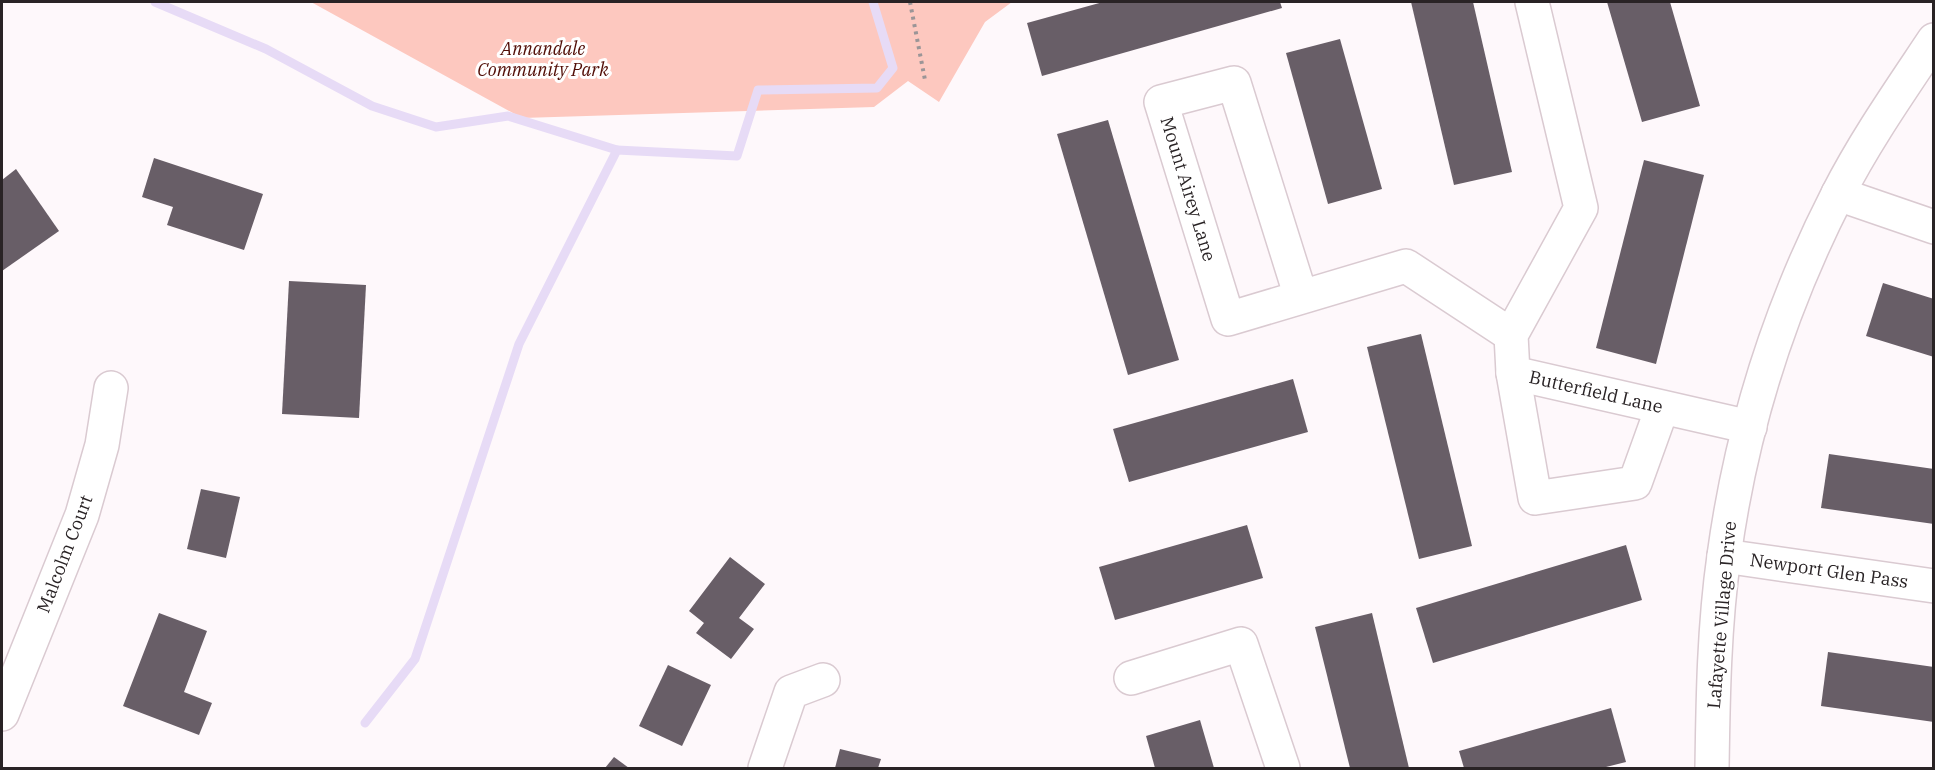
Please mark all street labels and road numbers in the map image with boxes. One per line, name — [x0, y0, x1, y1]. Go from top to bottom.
street label: Mount Airey Lane — [1156, 114, 1221, 264]
street label: Butterfield Lane — [1527, 365, 1665, 418]
street label: Malcolm Court — [32, 492, 98, 616]
street label: Lafayette Village Drive — [1702, 520, 1741, 710]
street label: Newport Glen Pass — [1748, 548, 1910, 593]

